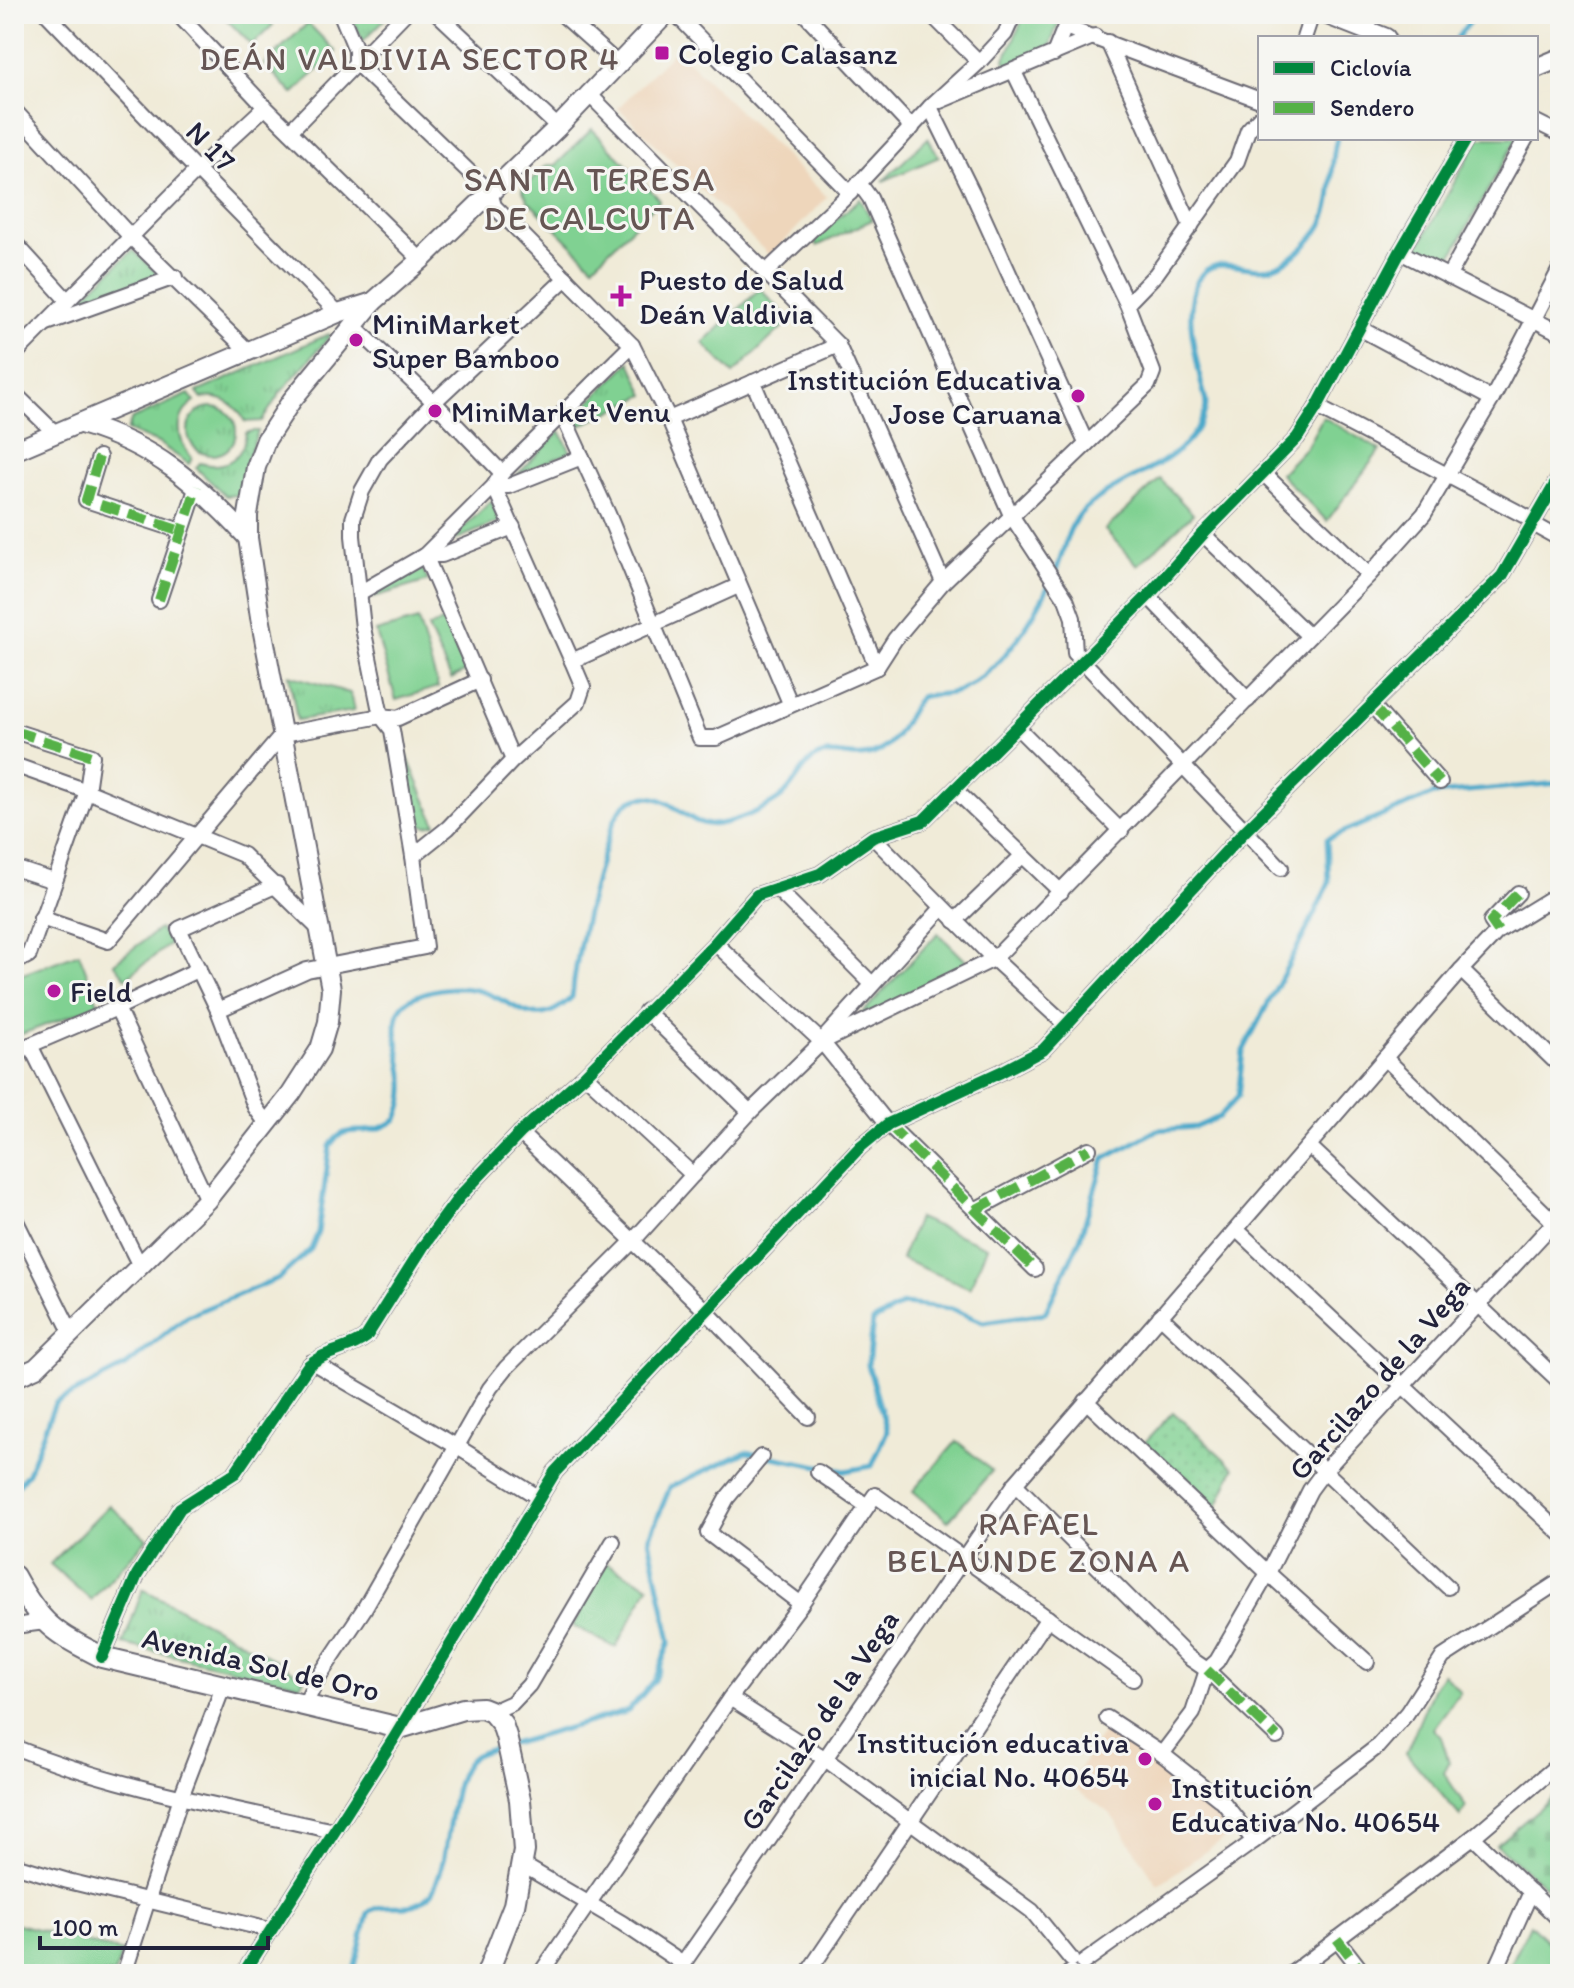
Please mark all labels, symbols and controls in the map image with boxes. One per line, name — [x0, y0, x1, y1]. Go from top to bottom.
place label: Colegio Calasanz — [678, 35, 897, 72]
legend — [1258, 36, 1538, 140]
district label: DEÁN VALDIVIA SECTOR 4 — [199, 40, 621, 78]
marker: Colegio Calasanz — [653, 44, 671, 62]
text: Ciclovía — [1330, 53, 1412, 82]
text: Sendero — [1330, 93, 1414, 122]
street label: N 17 — [178, 113, 244, 179]
district label: SANTA TERESA DE CALCUTA — [464, 159, 716, 239]
place label: Puesto de Salud Deán Valdivia — [639, 261, 844, 332]
marker: Puesto de Salud Deán Valdivia — [610, 285, 632, 307]
place label: MiniMarket Super Bamboo — [372, 305, 560, 376]
marker: MiniMarket Super Bamboo — [347, 331, 365, 349]
place label: Institución Educativa Jose Caruana — [787, 361, 1062, 432]
marker: Institución Educativa Jose Caruana — [1069, 387, 1087, 405]
place label: MiniMarket Venu — [451, 393, 671, 430]
marker: MiniMarket Venu — [426, 402, 444, 420]
place label: Field — [70, 973, 132, 1010]
marker: Field — [45, 982, 63, 1000]
street label: Garcilazo de la Vega — [1280, 1268, 1478, 1488]
district label: RAFAEL BELAÚNDE ZONA A — [887, 1505, 1191, 1580]
street label: Garcilazo de la Vega — [731, 1602, 907, 1837]
street label: Avenida Sol de Oro — [139, 1619, 383, 1709]
place label: Institución educativa inicial No. 40654 — [856, 1724, 1129, 1795]
marker: Institución educativa inicial No. 40654 — [1136, 1750, 1154, 1768]
place label: Institución Educativa No. 40654 — [1171, 1769, 1440, 1840]
marker: Institución Educativa No. 40654 — [1146, 1795, 1164, 1813]
scale bar — [40, 1900, 268, 1950]
text: 100 m — [52, 1913, 118, 1942]

